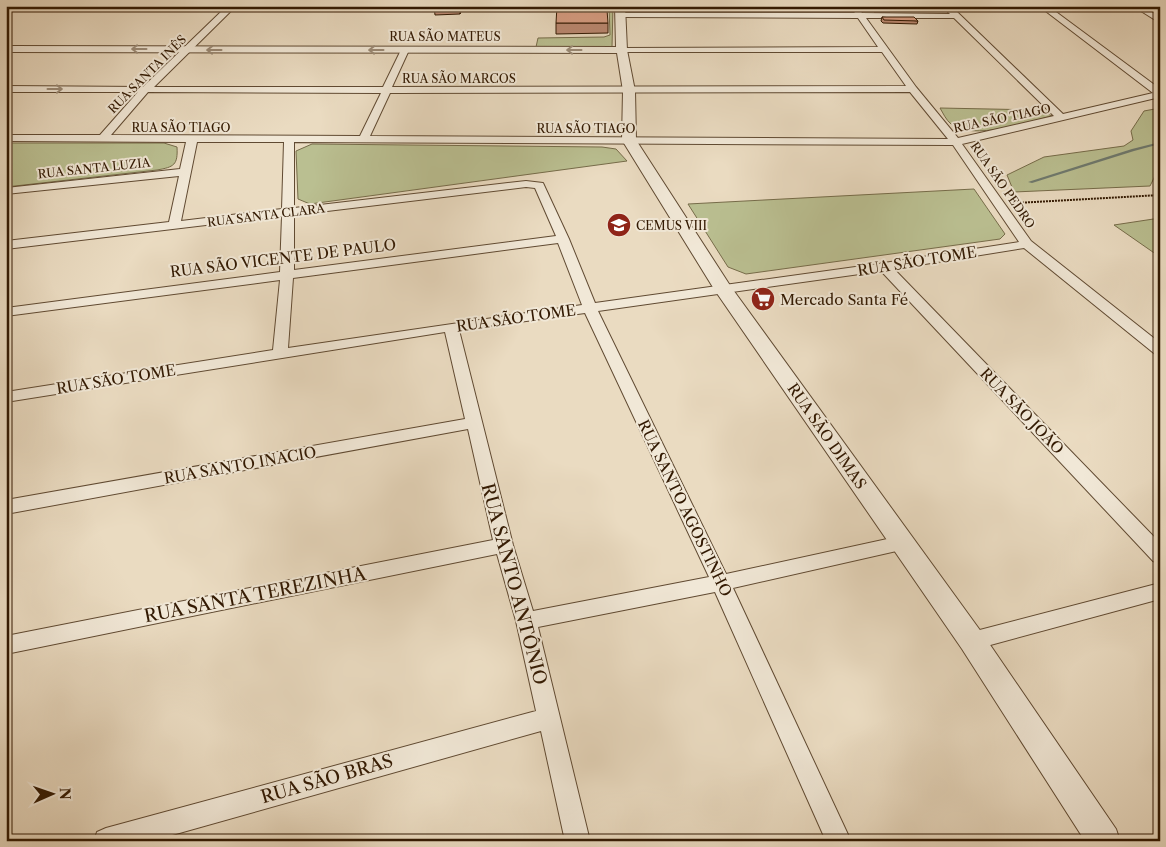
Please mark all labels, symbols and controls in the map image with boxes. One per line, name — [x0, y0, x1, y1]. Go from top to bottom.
street label: RUA SÃO MATEUS — [389, 28, 501, 44]
street label: RUA SANTA INÊS — [104, 31, 189, 116]
one-way arrow — [132, 44, 148, 54]
one-way arrow — [206, 45, 222, 55]
one-way arrow — [368, 45, 384, 55]
one-way arrow — [566, 45, 582, 55]
street label: RUA SÃO MARCOS — [402, 70, 516, 86]
one-way arrow — [46, 84, 63, 94]
street label: RUA SÃO TIAGO — [952, 99, 1052, 136]
street label: RUA SÃO TIAGO — [131, 119, 231, 135]
street label: RUA SÃO TIAGO — [536, 120, 636, 136]
street label: RUA SÃO PEDRO — [968, 138, 1039, 231]
street label: RUA SANTA LUZIA — [37, 155, 152, 181]
street label: RUA SANTA CLARA — [206, 200, 327, 230]
school or university icon: CEMUS VIII — [606, 212, 632, 238]
place label: CEMUS VIII — [636, 218, 707, 233]
street label: RUA SÃO VICENTE DE PAULO — [169, 235, 397, 281]
street label: RUA SÃO TOME — [856, 242, 978, 280]
supermarket icon: Mercado Santa Fé — [750, 286, 776, 312]
place label: Mercado Santa Fé — [780, 290, 908, 309]
street label: RUA SÃO TOME — [455, 300, 577, 336]
street label: RUA SÃO TOME — [55, 360, 177, 398]
street label: RUA SÃO JOÃO — [976, 364, 1068, 458]
street label: RUA SÃO DIMAS — [783, 379, 871, 493]
street label: RUA SANTO AGOSTINHO — [634, 417, 736, 599]
street label: RUA SANTO INACIO — [162, 442, 318, 488]
street label: RUA SANTO ANTÔNIO — [476, 481, 552, 687]
street label: RUA SANTA TEREZINHA — [142, 563, 368, 627]
street label: RUA SÃO BRAS — [258, 748, 396, 808]
north arrow — [28, 770, 78, 820]
text: N — [56, 787, 74, 800]

